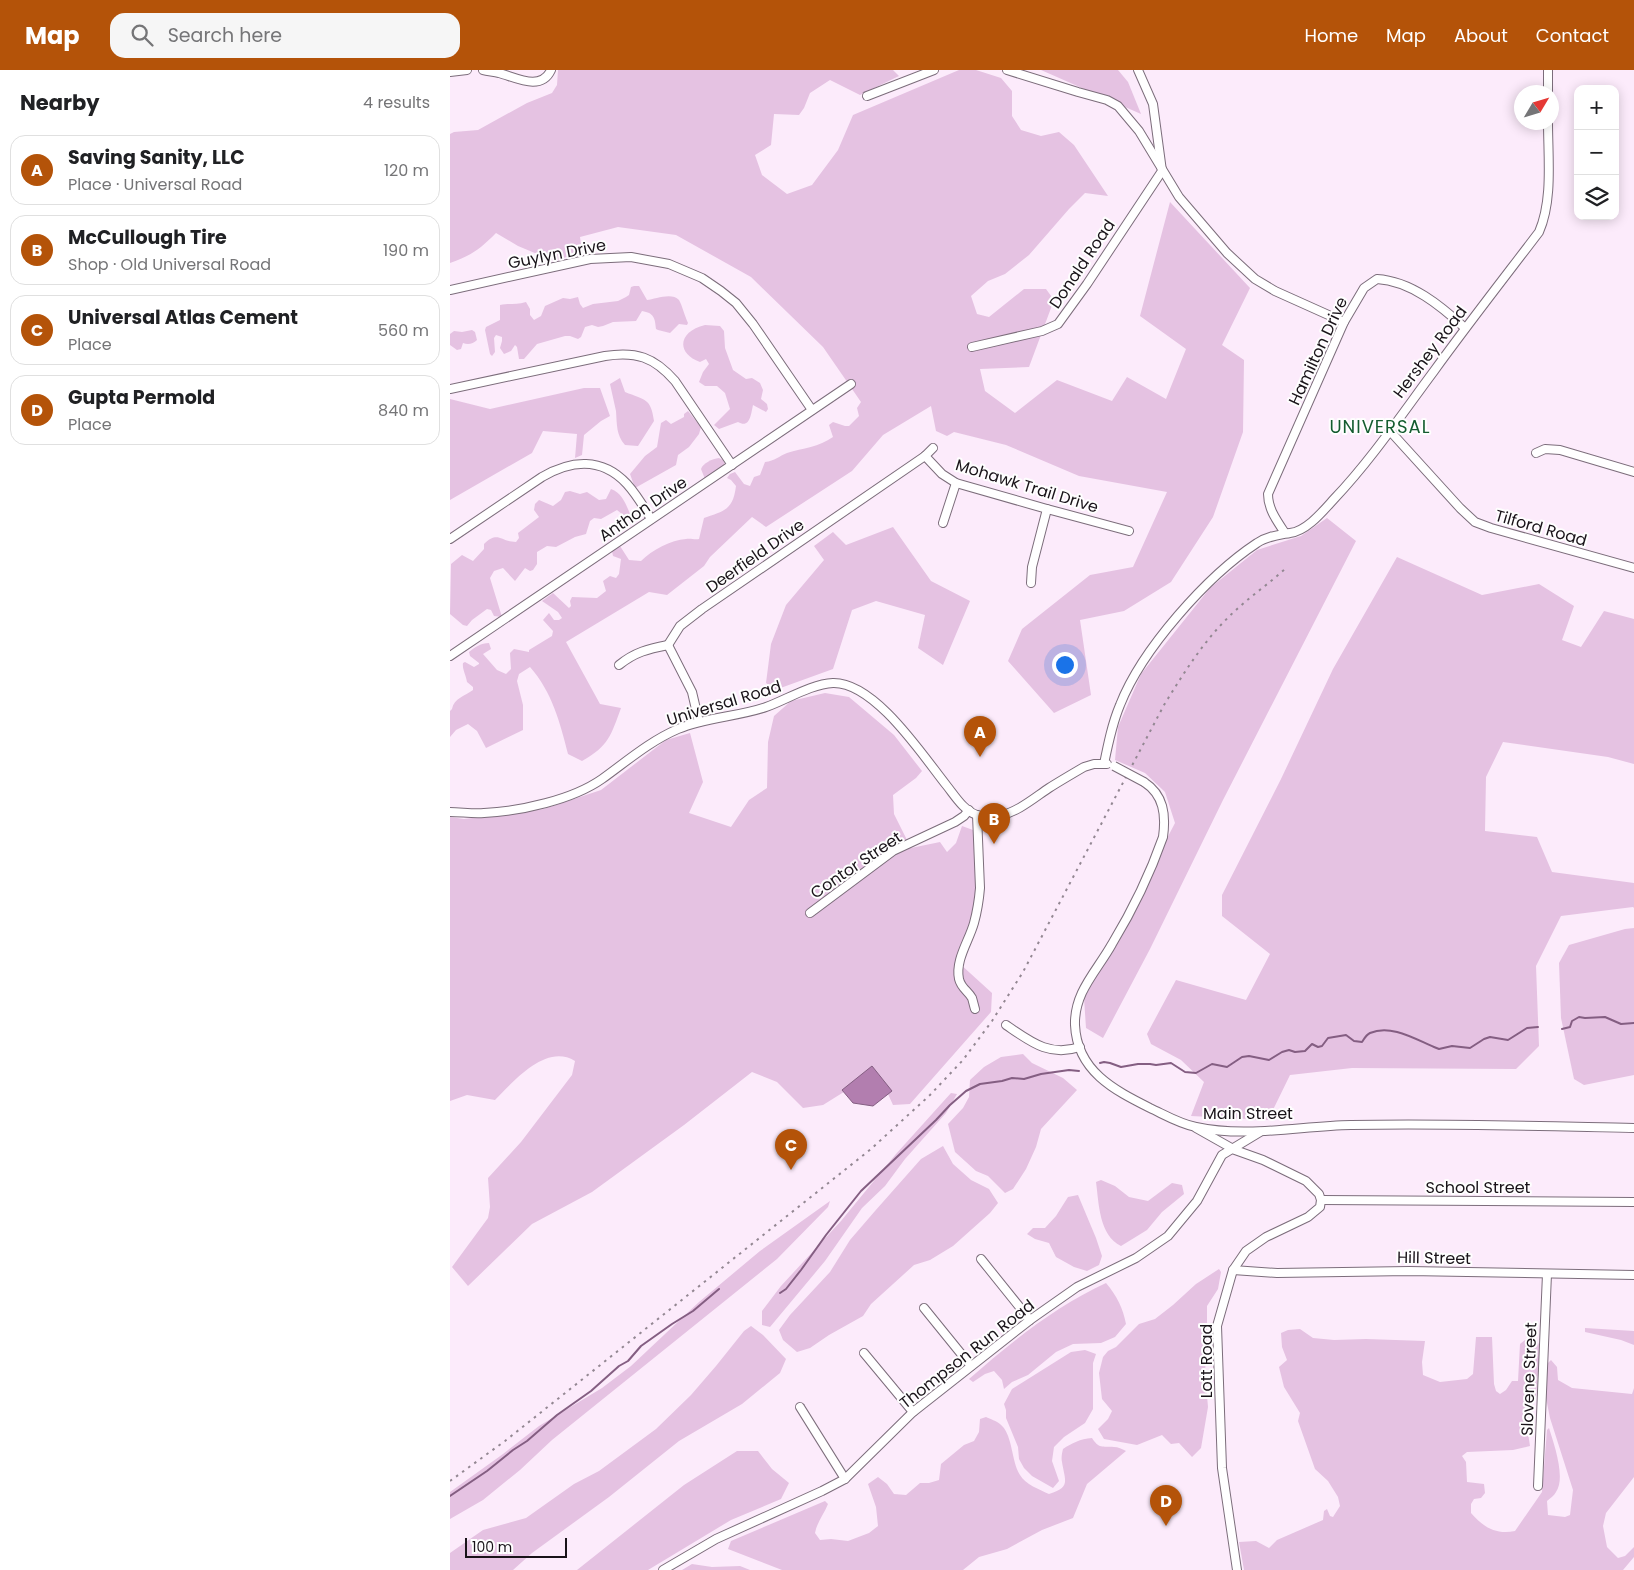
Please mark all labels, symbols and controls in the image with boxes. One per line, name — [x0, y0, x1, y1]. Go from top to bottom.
search box — [110, 13, 460, 58]
text: Map — [25, 19, 80, 52]
icon: search — [128, 21, 156, 49]
text: Search here — [168, 22, 282, 49]
text: Home — [1304, 23, 1358, 48]
text: Map — [1386, 23, 1426, 48]
text: About — [1454, 23, 1508, 48]
text: Contact — [1536, 23, 1609, 48]
north arrow — [1514, 85, 1559, 130]
map controls — [1574, 85, 1619, 220]
button: + — [1574, 85, 1619, 130]
text: Nearby — [20, 88, 100, 117]
text: 4 results — [363, 91, 430, 114]
button: − — [1574, 130, 1619, 175]
text: Saving Sanity, LLC — [68, 144, 245, 171]
text: A — [31, 159, 43, 182]
text: 120 m — [384, 159, 429, 182]
text: Place · Universal Road — [68, 173, 242, 196]
button: layers — [1574, 175, 1619, 220]
street label: Donald Road — [1044, 215, 1120, 313]
text: McCullough Tire — [68, 224, 227, 251]
street label: Guylyn Drive — [506, 233, 608, 275]
text: B — [32, 239, 42, 262]
text: 190 m — [383, 239, 429, 262]
text: Shop · Old Universal Road — [68, 253, 271, 276]
street label: Hamilton Drive — [1283, 293, 1353, 409]
street label: Hershey Road — [1388, 301, 1472, 403]
text: Universal Atlas Cement — [68, 304, 298, 331]
text: C — [31, 319, 43, 342]
text: 560 m — [378, 319, 429, 342]
text: Place — [68, 333, 112, 356]
text: Gupta Permold — [68, 384, 215, 411]
text: D — [31, 399, 43, 422]
text: 840 m — [378, 399, 429, 422]
text: Place — [68, 413, 112, 436]
district label: UNIVERSAL — [1329, 414, 1431, 439]
street label: Mohawk Trail Drive — [953, 453, 1101, 519]
street label: Anthon Drive — [594, 471, 692, 547]
street label: Tilford Road — [1492, 504, 1590, 552]
street label: Deerfield Drive — [701, 513, 809, 599]
your location — [1052, 652, 1078, 678]
street label: Universal Road — [664, 675, 784, 731]
pin: A — [964, 716, 996, 757]
pin: B — [978, 803, 1010, 844]
street label: Contor Street — [806, 826, 907, 904]
street label: Main Street — [1203, 1102, 1293, 1125]
pin: C — [775, 1129, 807, 1170]
street label: School Street — [1426, 1176, 1531, 1199]
street label: Hill Street — [1397, 1246, 1471, 1270]
street label: Thompson Run Road — [895, 1294, 1039, 1414]
street label: Slovene Street — [1516, 1322, 1542, 1436]
street label: Lott Road — [1195, 1324, 1218, 1398]
pin: D — [1150, 1485, 1182, 1526]
scale bar — [465, 1535, 568, 1558]
text: 100 m — [472, 1537, 512, 1557]

